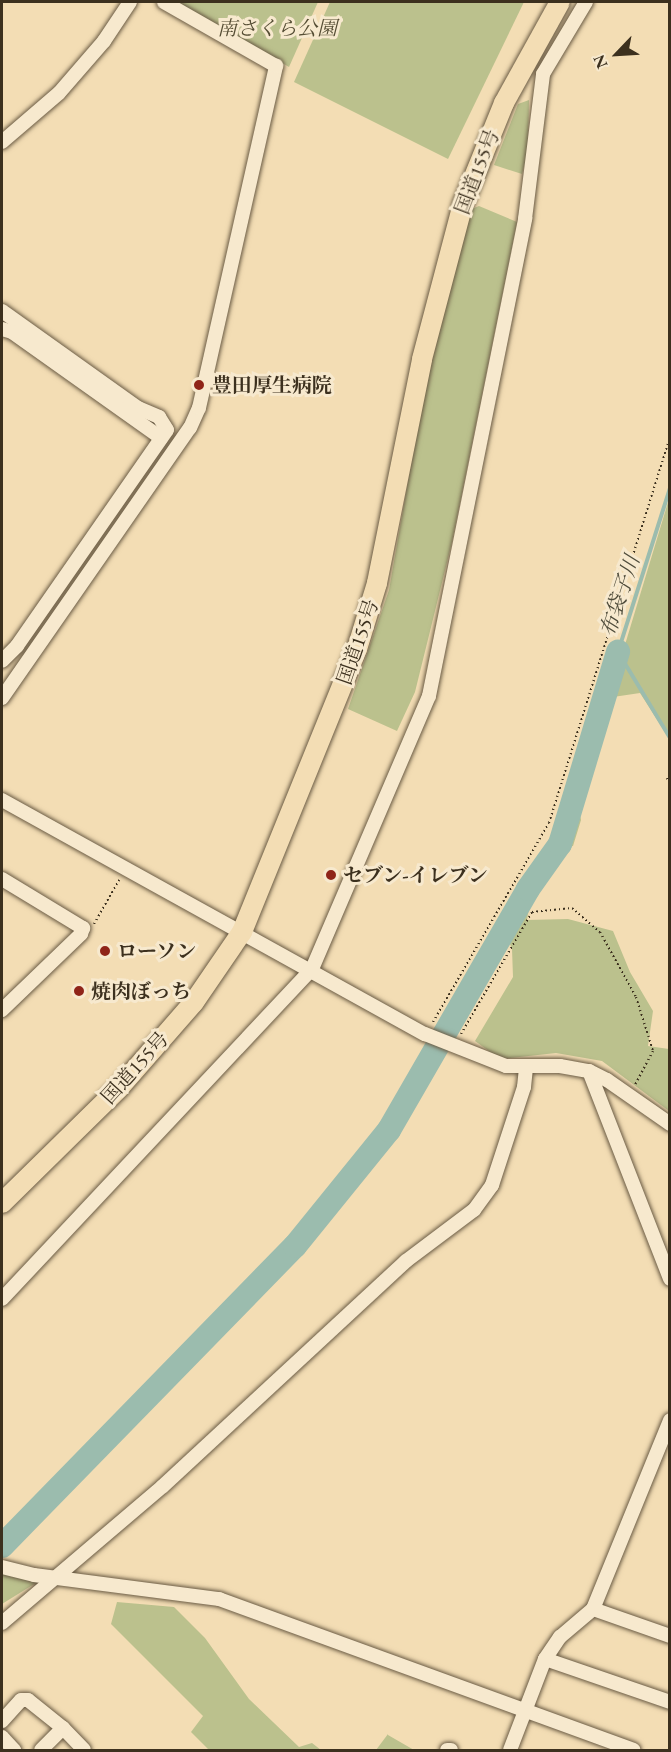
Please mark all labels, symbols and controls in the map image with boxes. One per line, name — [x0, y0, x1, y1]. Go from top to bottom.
park label: 南さくら公園 — [217, 16, 337, 40]
north arrow — [587, 24, 647, 84]
text: N — [588, 52, 612, 72]
street label: 国道155号 — [450, 126, 504, 218]
place label: 豊田厚生病院 — [212, 373, 332, 397]
marker: 豊田厚生病院 — [190, 376, 208, 394]
water label: 布袋子川 — [595, 552, 645, 640]
street label: 国道155号 — [332, 596, 384, 688]
place label: セブン-イレブン — [343, 863, 489, 887]
marker: セブン-イレブン — [324, 868, 338, 882]
place label: ローソン — [117, 939, 197, 963]
marker: ローソン — [98, 944, 112, 958]
place label: 焼肉ぼっち — [91, 979, 191, 1003]
marker: 焼肉ぼっち — [72, 984, 86, 998]
street label: 国道155号 — [96, 1027, 174, 1109]

